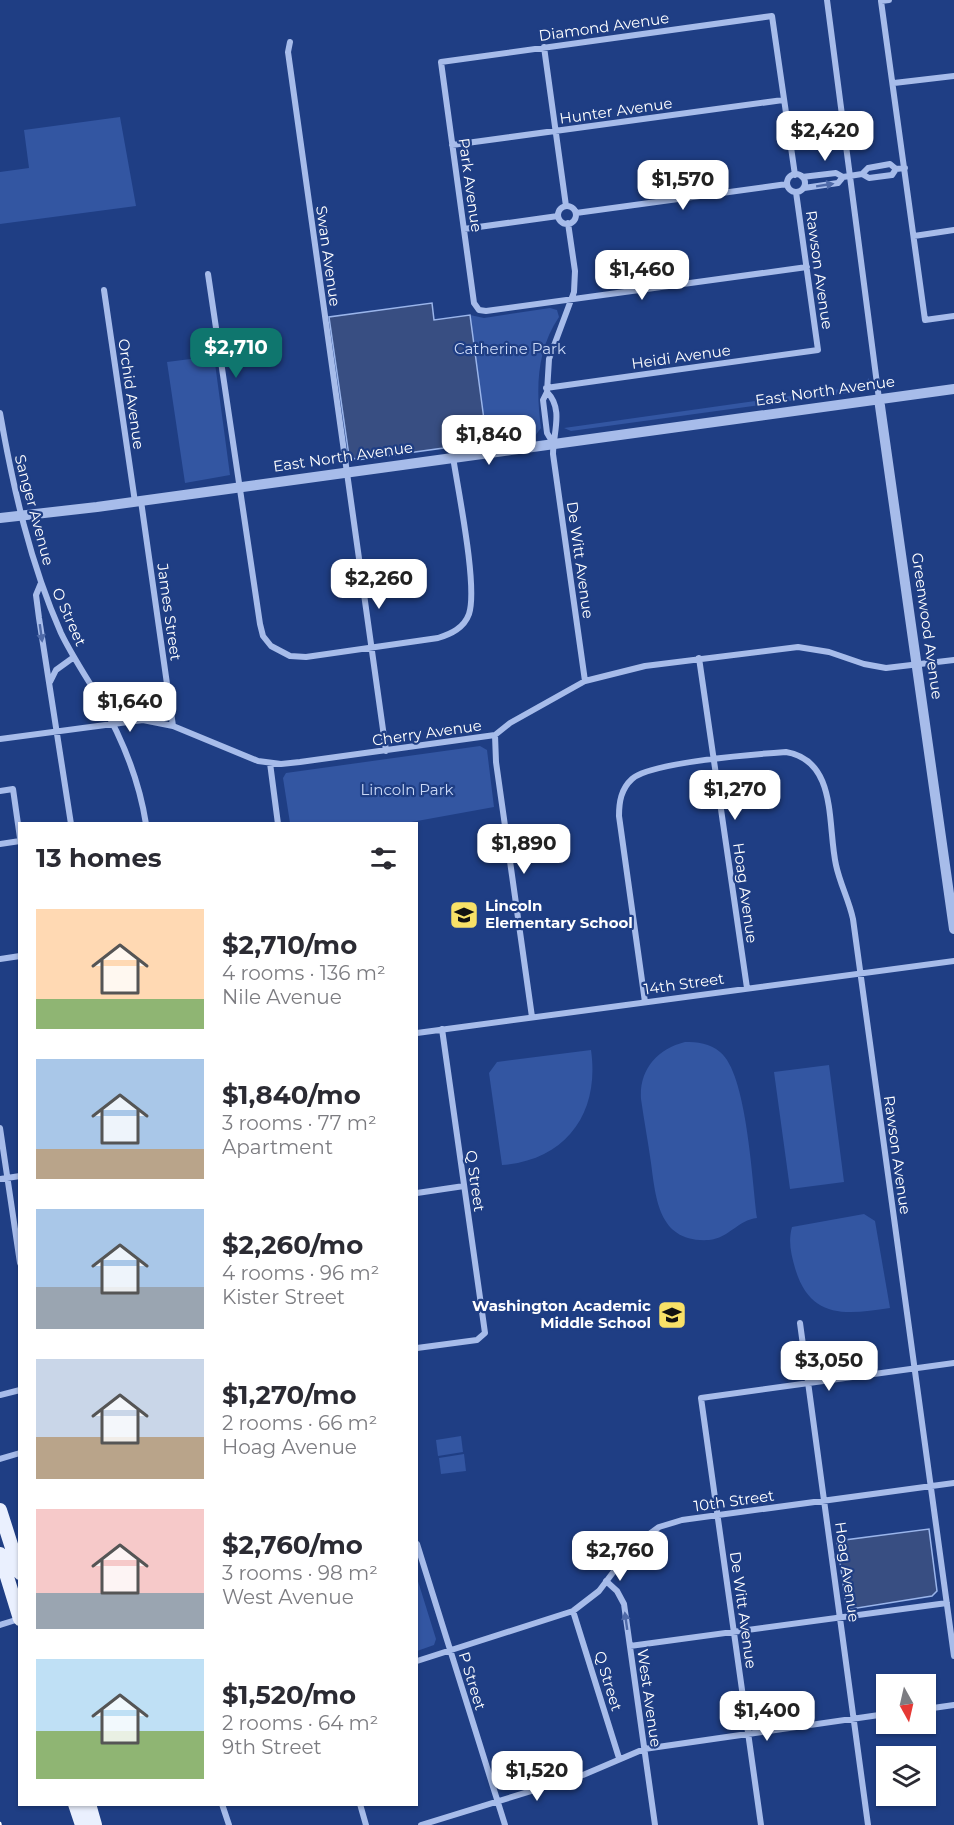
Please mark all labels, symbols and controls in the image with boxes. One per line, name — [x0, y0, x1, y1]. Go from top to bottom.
street label: Diamond Avenue — [538, 8, 670, 45]
street label: Hunter Avenue — [558, 93, 674, 128]
pin: $2,420 — [776, 111, 874, 162]
text: $2,420 — [790, 118, 860, 142]
street label: Park Avenue — [454, 137, 487, 233]
pin: $1,570 — [634, 160, 732, 211]
text: $1,570 — [652, 167, 714, 191]
one-way arrow — [815, 180, 834, 189]
street label: Swan Avenue — [312, 204, 345, 308]
street label: Rawson Avenue — [802, 209, 837, 331]
pin: $1,460 — [593, 250, 691, 301]
text: $1,460 — [609, 257, 675, 281]
pin: $2,710 — [187, 328, 285, 379]
text: $2,710 — [204, 335, 268, 359]
street label: Orchid Avenue — [114, 337, 149, 451]
park label: Catherine Park — [454, 339, 566, 358]
street label: Heidi Avenue — [630, 340, 732, 373]
street label: East North Avenue — [754, 371, 896, 410]
pin: $1,840 — [440, 415, 538, 466]
text: $1,840 — [456, 422, 522, 446]
street label: East North Avenue — [272, 437, 414, 476]
street label: Sanger Avenue — [11, 452, 58, 567]
street label: De Witt Avenue — [563, 500, 598, 620]
street label: Greenwood Avenue — [908, 551, 947, 701]
pin: $2,260 — [330, 559, 428, 610]
street label: James Street — [153, 561, 186, 662]
text: $2,260 — [345, 566, 413, 590]
street label: O Street — [48, 585, 91, 649]
one-way arrow — [36, 623, 45, 642]
pin: $1,640 — [81, 682, 179, 733]
text: $1,640 — [97, 689, 163, 713]
street label: Cherry Avenue — [371, 715, 483, 750]
pin: $1,270 — [686, 770, 784, 821]
text: $1,270 — [703, 777, 767, 801]
park label: Lincoln Park — [360, 780, 454, 799]
pin: $1,890 — [475, 824, 573, 875]
text: $1,890 — [491, 831, 557, 855]
street label: Hoag Avenue — [729, 841, 762, 944]
text: 13 homes — [36, 842, 162, 874]
icon: filters — [367, 842, 400, 875]
place label: Lincoln Elementary School — [485, 896, 633, 932]
school or university icon: Lincoln Elementary School — [448, 899, 480, 931]
text: $2,710/mo — [222, 929, 357, 961]
icon: home — [84, 933, 156, 1005]
text: 4 rooms · 136 m² — [222, 961, 386, 985]
street label: 14th Street — [643, 968, 725, 999]
text: Nile Avenue — [222, 985, 342, 1009]
text: $1,840/mo — [222, 1079, 361, 1111]
icon: home — [84, 1083, 156, 1155]
street label: Rawson Avenue — [880, 1094, 915, 1216]
text: 3 rooms · 77 m² — [222, 1111, 377, 1135]
text: Apartment — [222, 1135, 333, 1159]
street label: Q Street — [462, 1149, 489, 1213]
text: $2,260/mo — [222, 1229, 363, 1261]
icon: home — [84, 1233, 156, 1305]
text: 4 rooms · 96 m² — [222, 1261, 379, 1285]
text: Kister Street — [222, 1285, 345, 1309]
place label: Washington Academic Middle School — [472, 1296, 651, 1332]
school or university icon: Washington Academic Middle School — [656, 1299, 688, 1331]
pin: $3,050 — [780, 1341, 878, 1392]
text: $3,050 — [795, 1348, 863, 1372]
text: $1,270/mo — [222, 1379, 357, 1411]
icon: home — [84, 1383, 156, 1455]
text: 2 rooms · 66 m² — [222, 1411, 377, 1435]
text: Hoag Avenue — [222, 1435, 357, 1459]
street label: 10th Street — [692, 1485, 775, 1516]
street label: Hoag Avenue — [831, 1520, 864, 1623]
text: $2,760/mo — [222, 1529, 363, 1561]
pin: $2,760 — [571, 1531, 669, 1582]
icon: home — [84, 1533, 156, 1605]
text: $2,760 — [586, 1538, 654, 1562]
street label: De Witt Avenue — [726, 1550, 761, 1670]
text: 3 rooms · 98 m² — [222, 1561, 378, 1585]
text: West Avenue — [222, 1585, 354, 1609]
one-way arrow — [622, 1612, 631, 1631]
street label: Q Street — [590, 1648, 627, 1713]
street label: West Avenue — [633, 1648, 666, 1748]
street label: P Street — [455, 1649, 490, 1712]
north arrow — [876, 1674, 936, 1734]
map controls — [876, 1674, 936, 1806]
text: $1,520/mo — [222, 1679, 356, 1711]
icon: home — [84, 1683, 156, 1755]
pin: $1,400 — [718, 1691, 816, 1742]
text: $1,400 — [734, 1698, 800, 1722]
text: 2 rooms · 64 m² — [222, 1711, 378, 1735]
text: 9th Street — [222, 1735, 322, 1759]
button: layers — [876, 1746, 936, 1806]
pin: $1,520 — [488, 1751, 586, 1802]
text: $1,520 — [506, 1758, 568, 1782]

